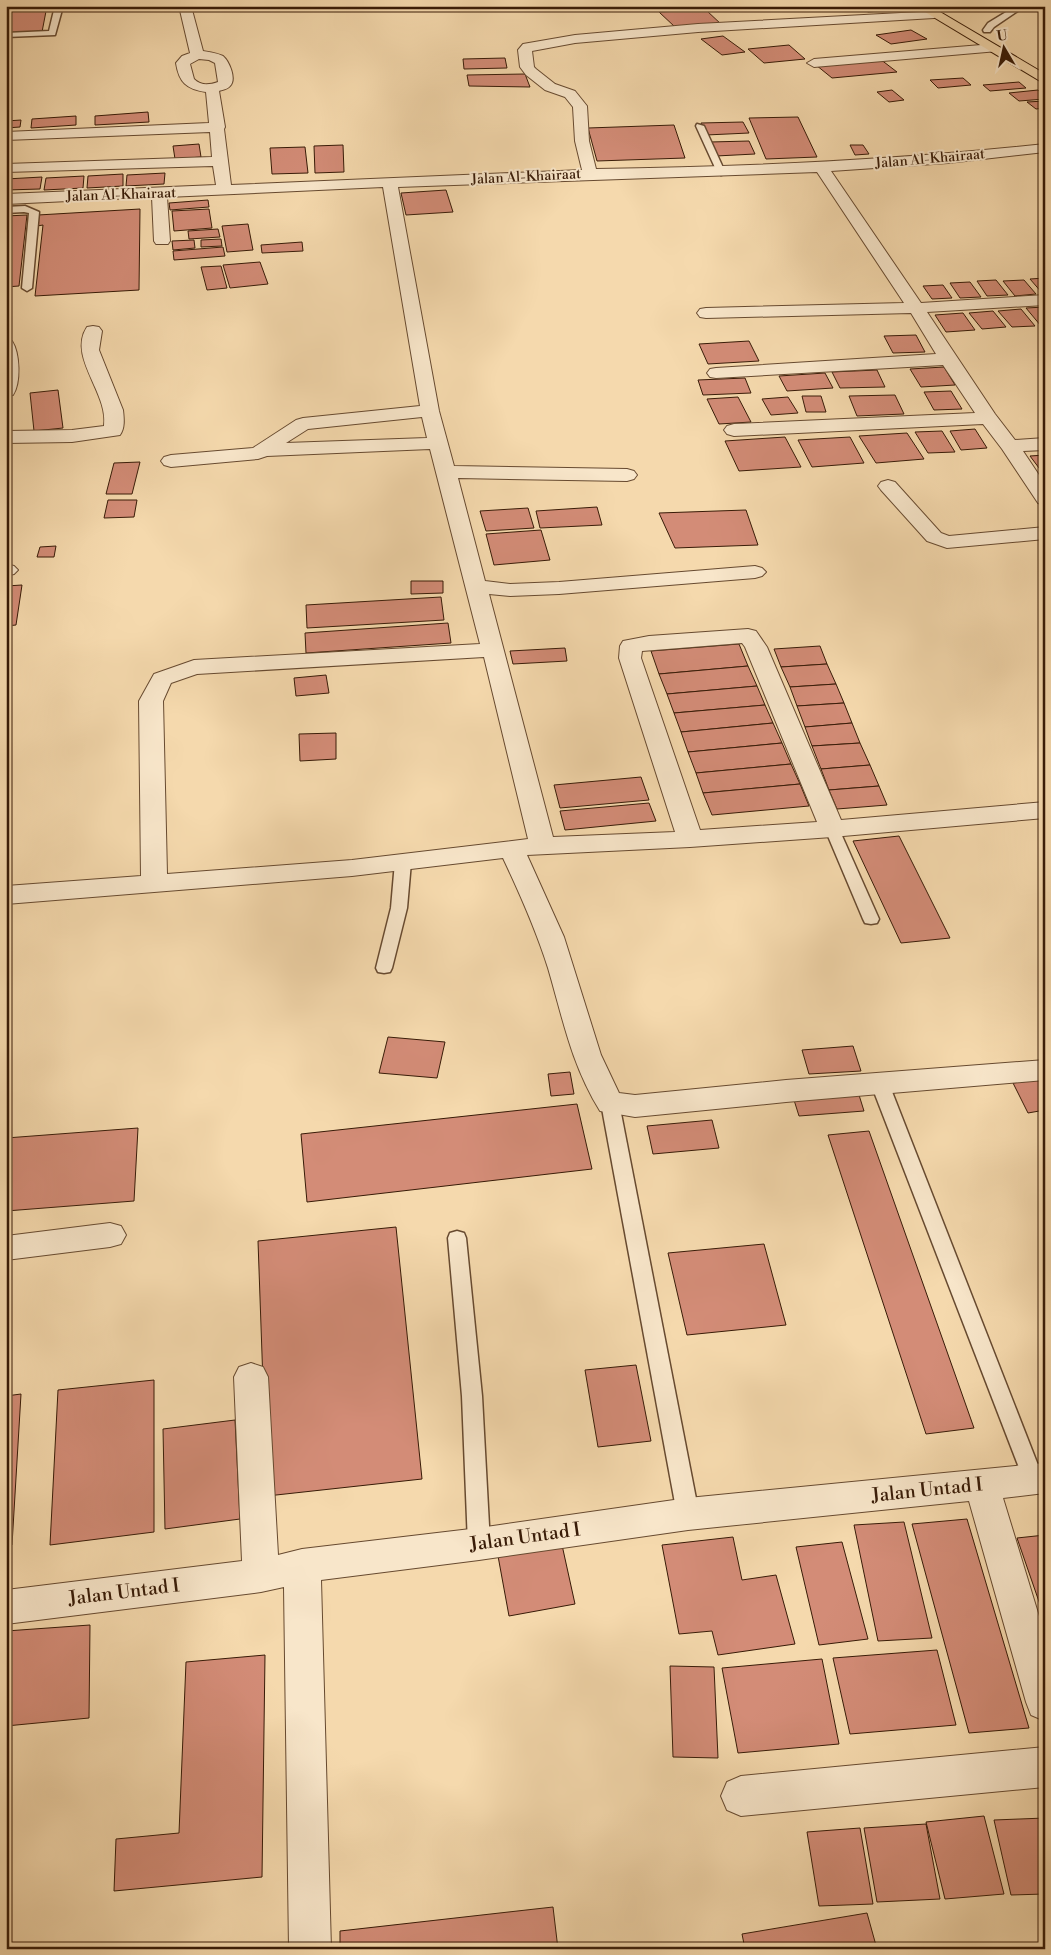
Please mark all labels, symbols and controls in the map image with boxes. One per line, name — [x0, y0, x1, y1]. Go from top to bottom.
north arrow — [978, 22, 1028, 72]
text: U — [995, 26, 1009, 46]
street label: Jalan Al-Khairaat — [873, 145, 986, 173]
street label: Jalan Al-Khairaat — [470, 165, 582, 189]
street label: Jalan Al-Khairaat — [65, 184, 176, 206]
street label: Jalan Untad I — [869, 1472, 984, 1508]
street label: Jalan Untad I — [467, 1517, 582, 1557]
street label: Jalan Untad I — [66, 1573, 181, 1611]

